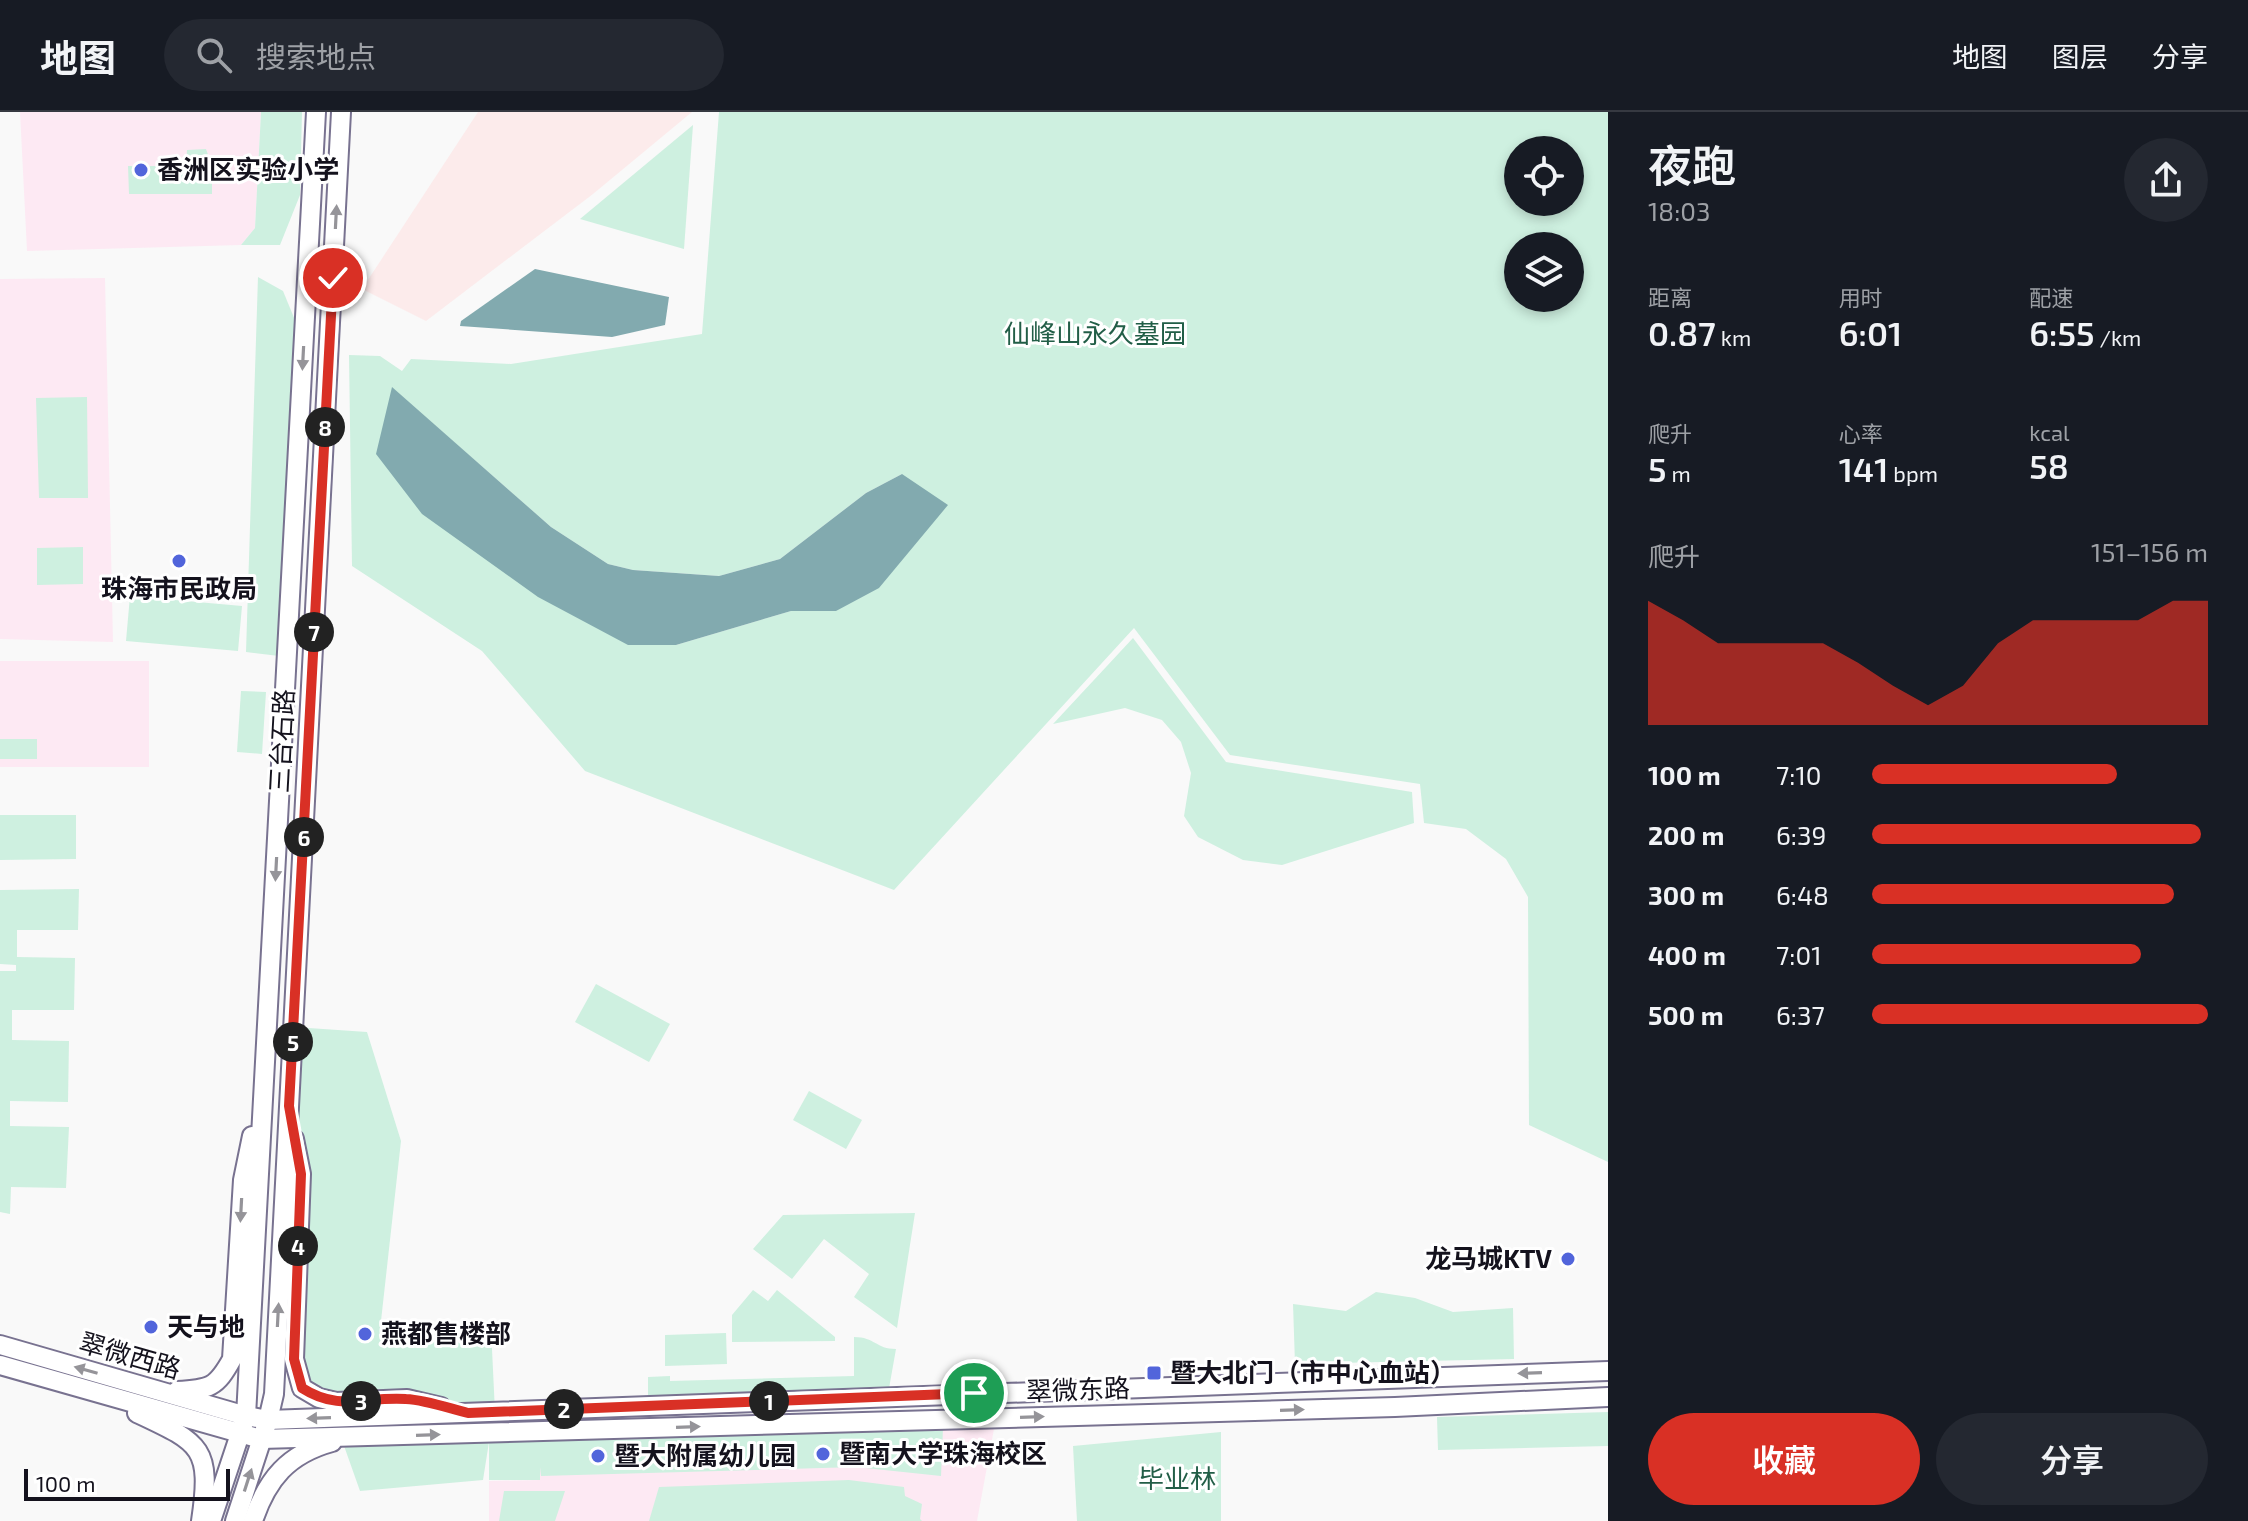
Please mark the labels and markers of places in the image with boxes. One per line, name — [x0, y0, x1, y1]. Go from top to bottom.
place label: 香洲区实验小学 — [157, 153, 339, 184]
marker: 香洲区实验小学 — [132, 161, 150, 179]
pin — [299, 244, 367, 312]
pin: 8 — [305, 407, 345, 447]
marker: 珠海市民政局 — [170, 552, 188, 570]
place label: 珠海市民政局 — [101, 572, 257, 603]
pin: 7 — [294, 612, 334, 652]
pin: 6 — [284, 817, 324, 857]
pin: 5 — [273, 1022, 313, 1062]
pin: 4 — [278, 1226, 318, 1266]
place label: 龙马城KTV — [1425, 1242, 1552, 1273]
marker: 龙马城KTV — [1559, 1250, 1577, 1268]
place label: 天与地 — [167, 1310, 245, 1341]
place label: 燕都售楼部 — [381, 1317, 511, 1348]
marker: 天与地 — [142, 1318, 160, 1336]
marker: 燕都售楼部 — [356, 1325, 374, 1343]
place label: 暨大北门（市中心血站） — [1170, 1356, 1456, 1387]
pin — [940, 1359, 1008, 1427]
marker: 暨大北门（市中心血站） — [1145, 1364, 1163, 1382]
pin: 3 — [341, 1381, 381, 1421]
pin: 1 — [749, 1381, 789, 1421]
pin: 2 — [544, 1389, 584, 1429]
place label: 暨南大学珠海校区 — [839, 1437, 1047, 1468]
place label: 暨大附属幼儿园 — [614, 1439, 796, 1470]
marker: 暨南大学珠海校区 — [814, 1445, 832, 1463]
marker: 暨大附属幼儿园 — [589, 1447, 607, 1465]

